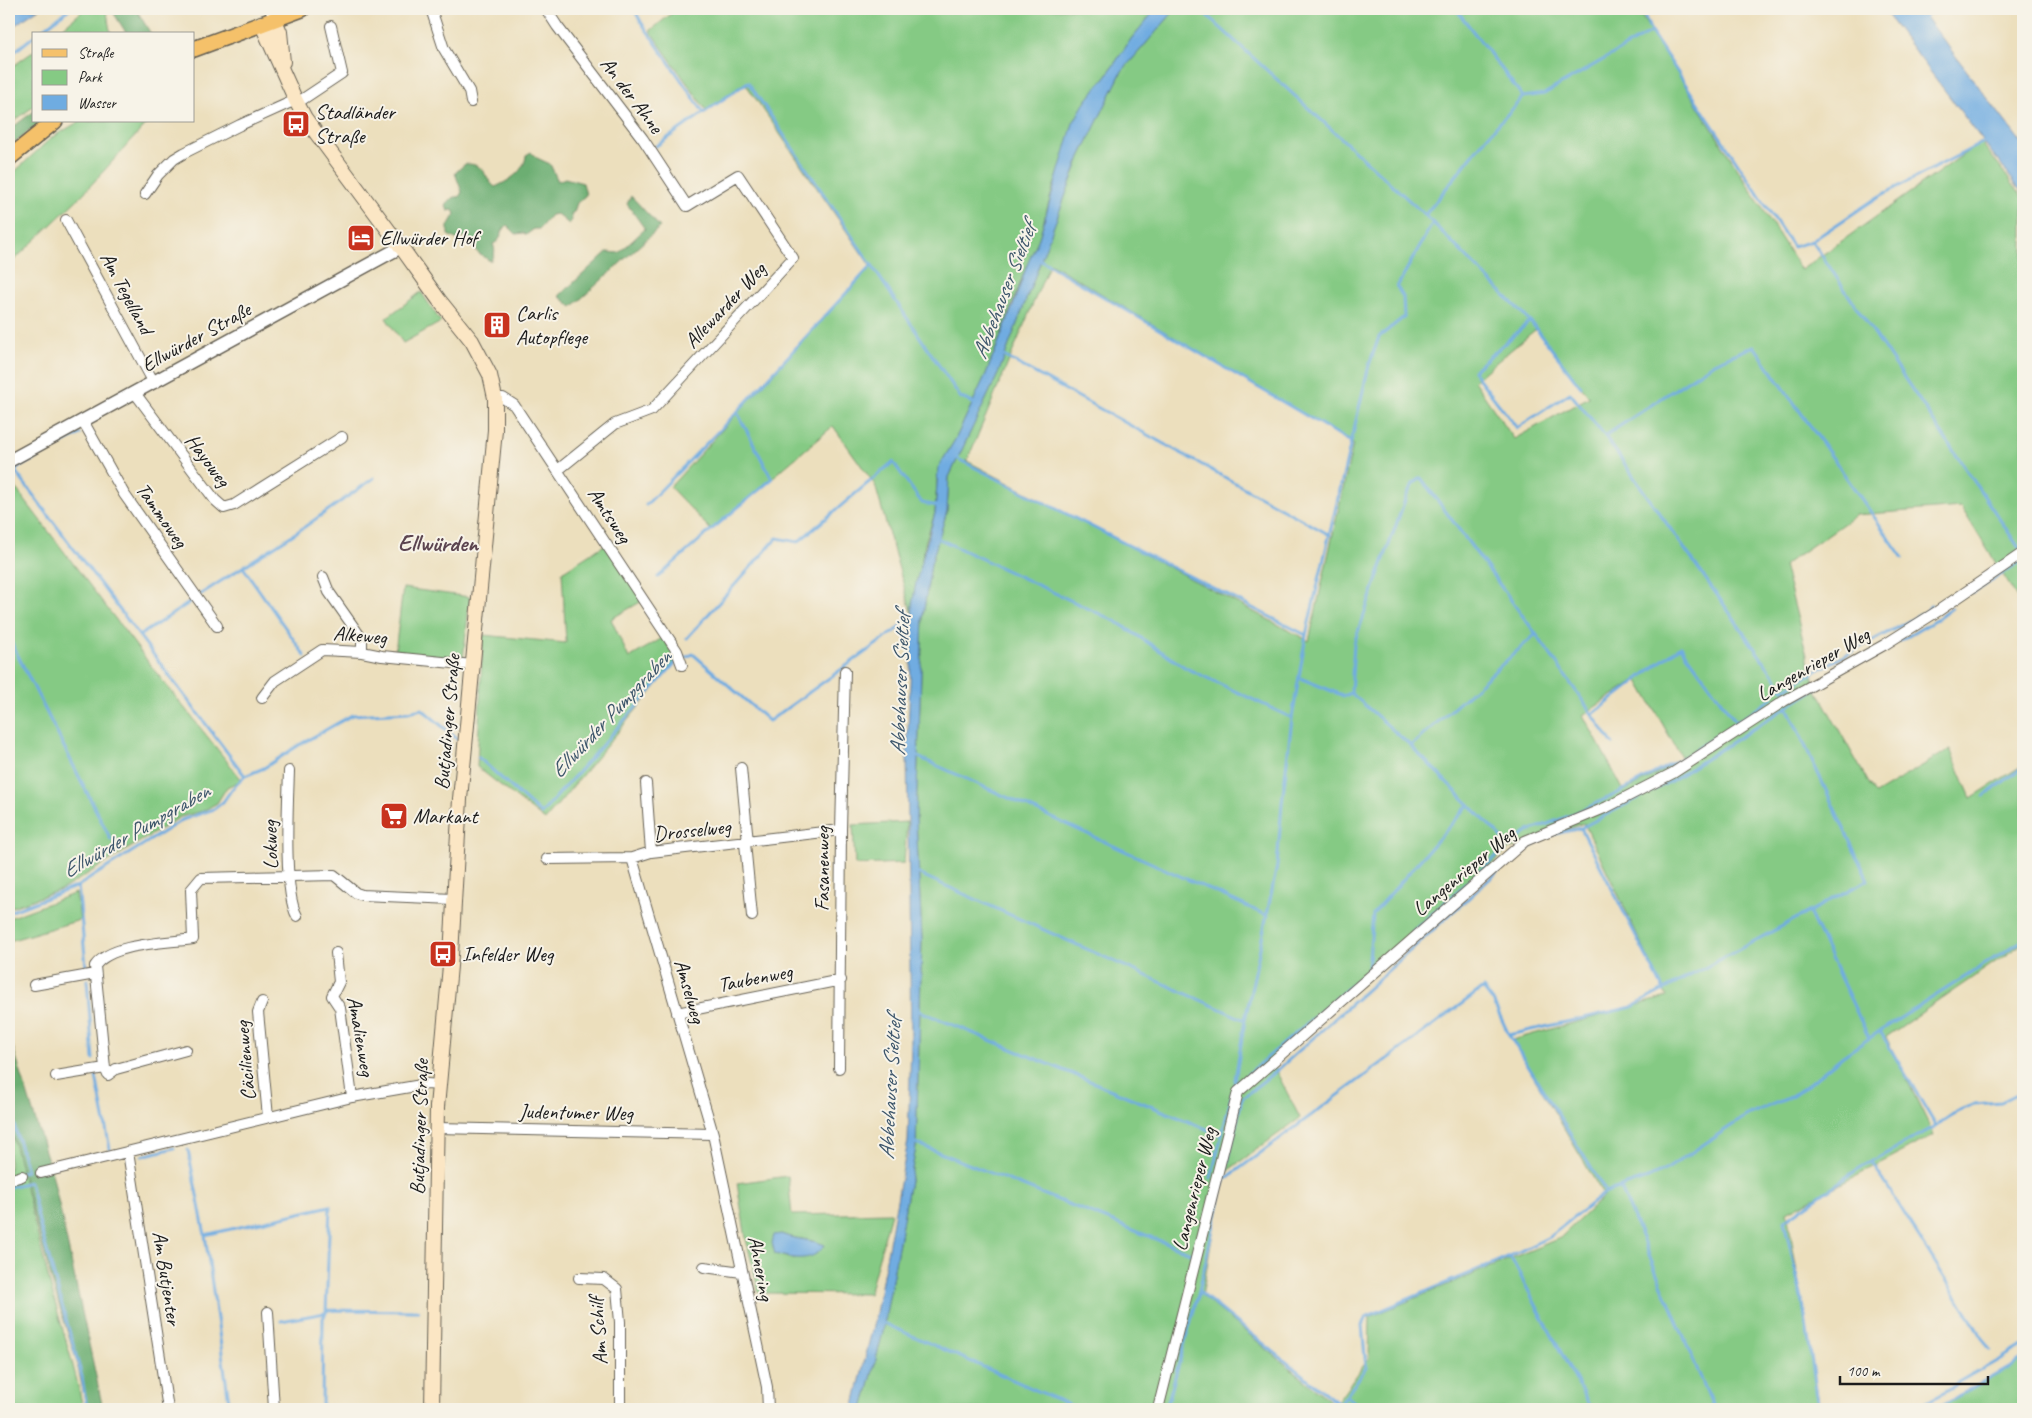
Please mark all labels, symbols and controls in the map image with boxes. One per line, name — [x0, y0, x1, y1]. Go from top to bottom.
legend — [32, 32, 195, 122]
text: Straße — [78, 44, 114, 63]
street label: An der Ahne — [595, 52, 670, 139]
text: Park — [78, 68, 103, 87]
text: Wasser — [78, 94, 117, 113]
place label: Stadländer Straße — [315, 99, 396, 149]
bus stop icon: Stadländer Straße — [281, 109, 311, 139]
water label: Abbehauser Sieltief — [965, 212, 1045, 363]
hotel icon: Ellwürder Hof — [346, 223, 376, 253]
place label: Ellwürder Hof — [380, 225, 482, 251]
street label: Am Tegelland — [94, 247, 161, 341]
street label: Allewarder Weg — [678, 255, 773, 354]
street label: Ellwürder Straße — [137, 295, 257, 378]
place label: Carlis Autopflege — [516, 300, 589, 350]
building icon: Carlis Autopflege — [482, 310, 512, 340]
street label: Hayoweg — [179, 428, 237, 493]
street label: Tammoweg — [130, 477, 195, 554]
street label: Amtsweg — [582, 482, 639, 549]
district label: Ellwürden — [398, 528, 480, 558]
water label: Abbehauser Sieltief — [884, 605, 917, 756]
street label: Alkeweg — [332, 620, 389, 650]
street label: Langenrieper Weg — [1752, 620, 1876, 707]
water label: Ellwürder Pumpgraben — [544, 642, 679, 784]
street label: Butjadinger Straße — [428, 651, 466, 791]
water label: Ellwürder Pumpgraben — [57, 776, 217, 885]
supermarket icon: Markant — [379, 801, 409, 831]
place label: Markant — [413, 803, 479, 829]
street label: Drosselweg — [652, 813, 733, 847]
street label: Lokweg — [256, 818, 284, 870]
street label: Langenrieper Weg — [1407, 819, 1522, 922]
street label: Fasanenweg — [809, 825, 835, 911]
bus stop icon: Infelder Weg — [428, 939, 458, 969]
place label: Infelder Weg — [462, 941, 555, 967]
street label: Amselweg — [669, 956, 712, 1027]
street label: Taubenweg — [716, 958, 796, 998]
street label: Amalienweg — [341, 994, 381, 1079]
water label: Abbehauser Sieltief — [872, 1008, 908, 1160]
street label: Cäcilienweg — [228, 1019, 261, 1102]
street label: Butjadinger Straße — [404, 1057, 434, 1195]
street label: Judentumer Weg — [518, 1098, 635, 1126]
street label: Langenrieper Weg — [1166, 1123, 1222, 1253]
street label: Am Butjenter — [147, 1229, 187, 1328]
street label: Ahnering — [742, 1234, 780, 1304]
street label: Am Schilf — [582, 1292, 613, 1366]
scale bar — [1840, 1353, 1987, 1385]
text: 100 m — [1847, 1362, 1881, 1381]

